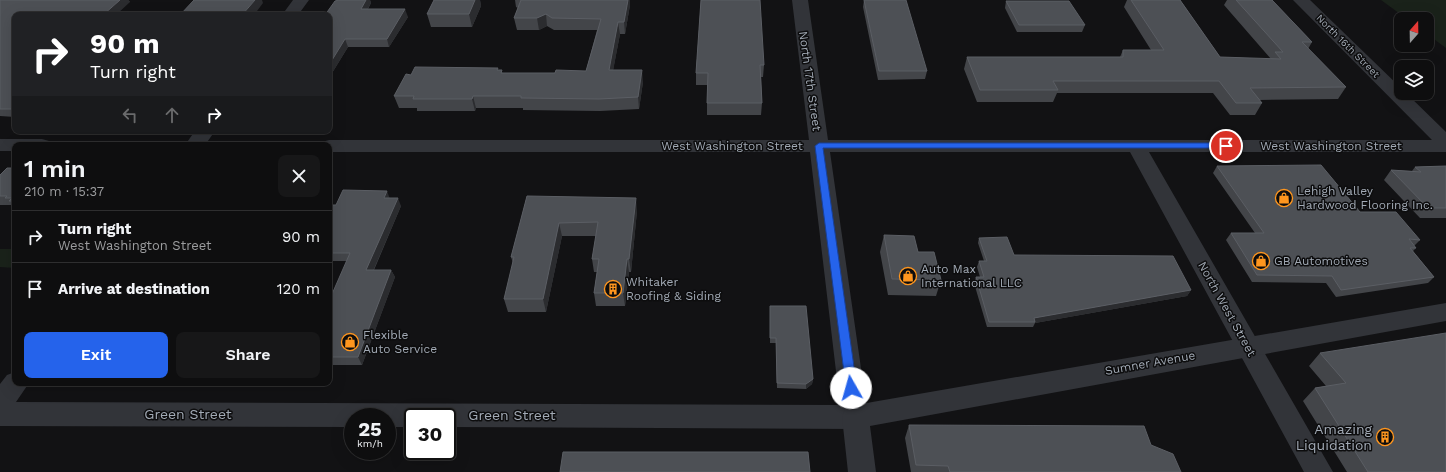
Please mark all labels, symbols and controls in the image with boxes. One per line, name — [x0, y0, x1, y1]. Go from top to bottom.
street label: North 16th Street — [1314, 12, 1382, 80]
north arrow — [1394, 12, 1434, 52]
map controls — [1394, 12, 1434, 100]
text: 90 m — [90, 27, 160, 60]
icon: right — [24, 28, 76, 80]
street label: North 17th Street — [796, 30, 824, 132]
button: layers — [1394, 60, 1434, 100]
text: Turn right — [90, 61, 176, 82]
icon: left — [119, 104, 141, 126]
icon: ahead — [161, 104, 183, 126]
icon: right — [203, 104, 225, 126]
pin — [1209, 129, 1243, 163]
icon: arrive — [1215, 135, 1237, 157]
street label: West Washington Street — [661, 139, 803, 153]
street label: West Washington Street — [1260, 139, 1402, 153]
text: 1 min — [24, 155, 86, 183]
button: close — [278, 155, 320, 197]
text: 210 m · 15:37 — [24, 184, 104, 199]
place label: Lehigh Valley Hardwood Flooring Inc. — [1297, 184, 1433, 212]
shop icon: Lehigh Valley Hardwood Flooring Inc. — [1274, 188, 1294, 208]
text: Turn right — [58, 220, 131, 238]
icon: right — [24, 226, 46, 248]
text: 90 m — [282, 228, 320, 246]
text: West Washington Street — [58, 238, 211, 253]
shop icon: GB Automotives — [1251, 251, 1271, 271]
place label: GB Automotives — [1274, 254, 1368, 268]
street label: North West Street — [1195, 259, 1259, 359]
place label: Auto Max International LLC — [921, 262, 1022, 290]
shop icon: Auto Max International LLC — [898, 266, 918, 286]
place label: Whitaker Roofing & Siding — [626, 275, 721, 303]
icon: arrive — [24, 278, 46, 300]
building icon: Whitaker Roofing & Siding — [603, 279, 623, 299]
text: Arrive at destination — [58, 280, 210, 298]
text: 120 m — [277, 280, 320, 298]
place label: Flexible Auto Service — [363, 328, 437, 356]
button: Exit — [24, 332, 168, 378]
button: Share — [176, 332, 320, 378]
shop icon: Flexible Auto Service — [340, 332, 360, 352]
street label: Sumner Avenue — [1104, 348, 1196, 378]
position arrow — [830, 367, 872, 409]
street label: Green Street — [144, 406, 232, 422]
street label: Green Street — [468, 407, 556, 423]
speed limit sign: 30 — [404, 408, 456, 460]
text: 25 — [358, 417, 382, 441]
place label: Amazing Liquidation — [1296, 421, 1373, 453]
building icon: Amazing Liquidation — [1375, 427, 1395, 447]
text: km/h — [357, 438, 383, 449]

